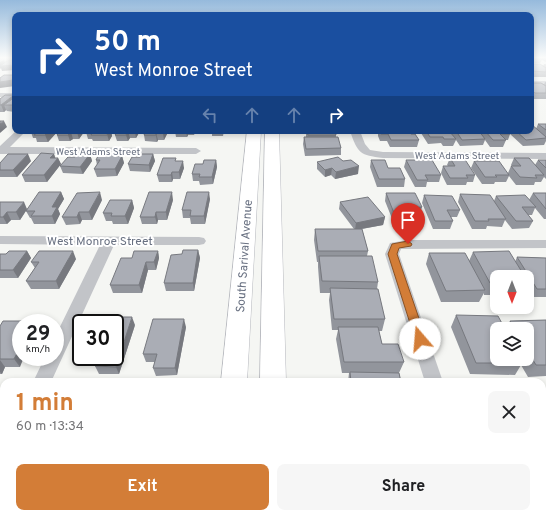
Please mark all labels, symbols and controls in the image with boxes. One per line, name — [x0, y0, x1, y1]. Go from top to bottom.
text: 50 m — [94, 25, 161, 61]
icon: right — [28, 28, 80, 80]
text: West Monroe Street — [94, 60, 253, 83]
icon: left — [199, 104, 221, 126]
icon: ahead — [241, 104, 263, 126]
icon: ahead — [283, 104, 305, 126]
icon: right — [325, 104, 347, 126]
street label: West Adams Street — [56, 146, 140, 159]
street label: West Adams Street — [415, 150, 499, 163]
street label: South Sarival Avenue — [233, 199, 257, 313]
pin — [391, 203, 425, 244]
icon: arrive — [397, 209, 419, 231]
street label: West Monroe Street — [47, 234, 153, 250]
north arrow — [490, 270, 534, 314]
map controls — [490, 270, 534, 366]
speed limit sign: 30 — [72, 314, 124, 366]
position arrow — [399, 318, 441, 360]
text: 29 — [26, 322, 50, 348]
button: layers — [490, 322, 534, 366]
text: km/h — [26, 343, 50, 356]
text: 1 min — [16, 389, 74, 419]
button: close — [488, 391, 530, 433]
text: 60 m · 13:34 — [16, 419, 84, 435]
button: Exit — [16, 464, 269, 510]
button: Share — [277, 464, 530, 510]

